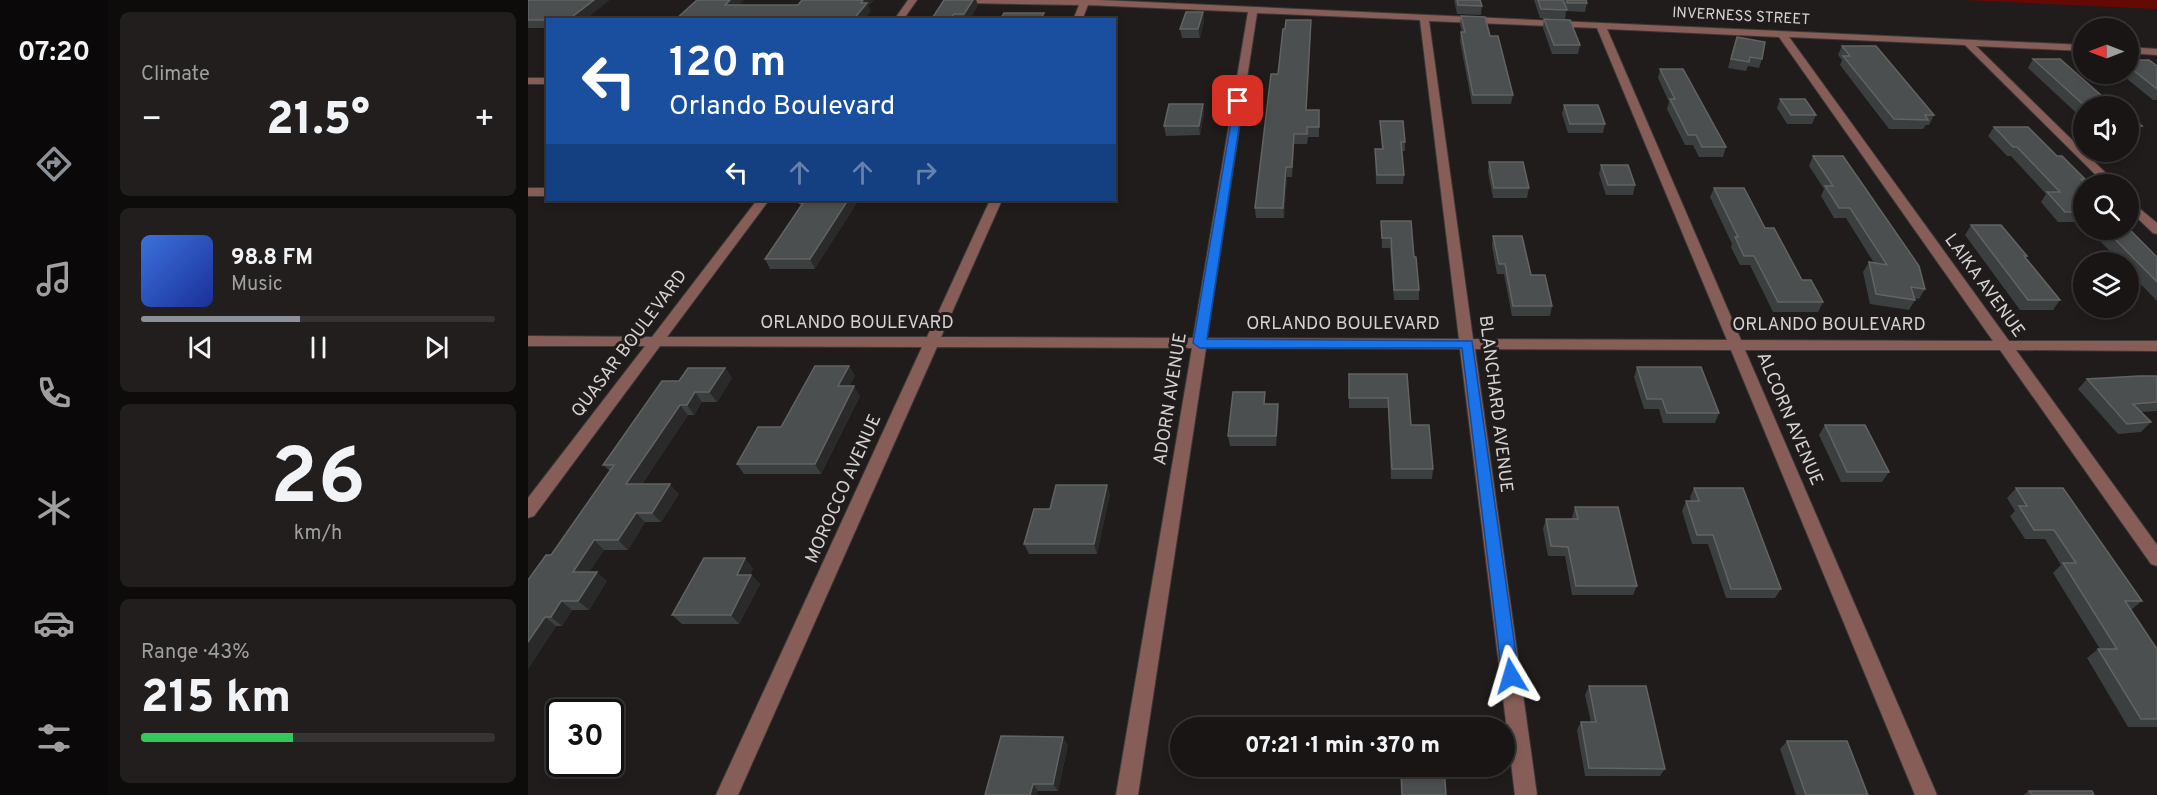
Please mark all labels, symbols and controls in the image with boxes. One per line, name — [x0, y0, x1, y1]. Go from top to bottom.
street label: INVERNESS STREET — [1672, 4, 1810, 30]
north arrow — [2073, 18, 2139, 84]
map controls — [2073, 18, 2139, 318]
text: 07:20 — [18, 36, 90, 70]
text: 120 m — [669, 38, 786, 91]
icon: left — [570, 42, 648, 120]
text: Climate — [141, 62, 210, 88]
pin — [1212, 75, 1263, 126]
icon: arrive — [1221, 84, 1254, 117]
text: Orlando Boulevard — [669, 90, 895, 124]
text: 21.5° — [266, 93, 370, 150]
button: sound — [2073, 96, 2139, 162]
text: − — [141, 100, 162, 142]
text: + — [474, 100, 495, 142]
icon: directions — [33, 143, 75, 185]
icon: left — [720, 156, 753, 189]
icon: ahead — [783, 156, 816, 189]
icon: ahead — [846, 156, 879, 189]
icon: right — [909, 156, 942, 189]
button: search — [2073, 174, 2139, 240]
street label: LAIKA AVENUE — [1939, 230, 2029, 342]
text: 98.8 FM — [231, 245, 313, 272]
button: layers — [2073, 252, 2139, 318]
icon: music — [33, 258, 75, 300]
street label: QUASAR BOULEVARD — [567, 266, 693, 422]
text: Music — [231, 272, 283, 298]
street label: ORLANDO BOULEVARD — [760, 312, 954, 335]
street label: ORLANDO BOULEVARD — [1246, 313, 1440, 336]
street label: BLANCHARD AVENUE — [1473, 314, 1517, 494]
street label: ORLANDO BOULEVARD — [1732, 314, 1926, 337]
icon: previous — [184, 331, 217, 364]
icon: pause — [302, 331, 335, 364]
icon: next — [420, 331, 453, 364]
street label: ADORN AVENUE — [1149, 331, 1193, 467]
street label: ALCORN AVENUE — [1751, 349, 1827, 489]
icon: phone — [33, 372, 75, 414]
street label: MOROCCO AVENUE — [801, 411, 887, 567]
text: 26 — [270, 432, 366, 531]
icon: climate — [33, 487, 75, 529]
text: km/h — [294, 521, 342, 547]
icon: car — [33, 602, 75, 644]
text: Range · 43% — [141, 640, 250, 666]
position arrow — [1479, 644, 1543, 708]
text: 215 km — [141, 671, 291, 728]
speed limit sign: 30 — [546, 699, 624, 777]
icon: filters — [33, 717, 75, 759]
text: 07:21 · 1 min · 370 m — [1245, 733, 1440, 760]

